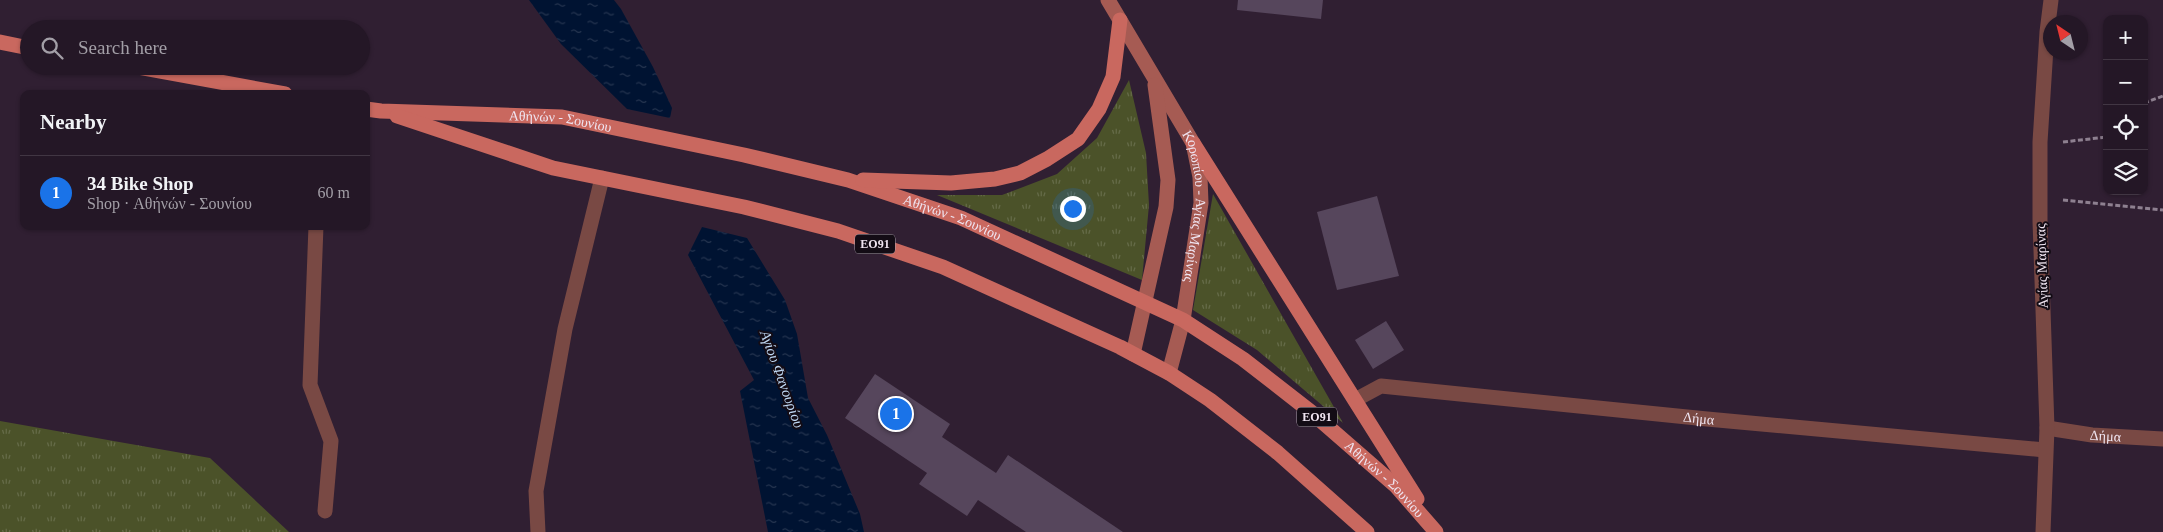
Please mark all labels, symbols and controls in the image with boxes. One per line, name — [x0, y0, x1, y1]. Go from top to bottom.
north arrow — [2043, 15, 2088, 60]
map controls — [2103, 15, 2148, 195]
button: + — [2103, 15, 2148, 60]
search box — [20, 20, 370, 75]
icon: search — [38, 34, 66, 62]
text: Search here — [78, 37, 167, 58]
button: − — [2103, 60, 2148, 105]
button: locate — [2103, 105, 2148, 150]
street label: Αθήνών - Σουνίου — [509, 108, 613, 135]
text: Nearby — [40, 110, 107, 134]
street label: Κορωπίου - Αγίας Μαρίνας — [1180, 128, 1209, 284]
button: layers — [2103, 150, 2148, 195]
text: 34 Bike Shop — [87, 173, 194, 194]
text: 1 — [52, 184, 60, 201]
text: 60 m — [318, 184, 350, 201]
street label: Αθήνών - Σουνίου — [901, 192, 1004, 243]
text: Shop · Αθήνών - Σουνίου — [87, 195, 252, 212]
your location — [1060, 196, 1086, 222]
street label: Αγίας Μαρίνας — [2033, 223, 2051, 309]
road number: ΕΟ91 — [855, 234, 895, 253]
water label: Αγίου Φανουρίου — [757, 327, 807, 430]
pin: 1 — [880, 395, 912, 433]
road number: ΕΟ91 — [1297, 408, 1337, 427]
street label: Δήμα — [1683, 409, 1716, 427]
street label: Δήμα — [2089, 427, 2122, 444]
street label: Αθήνών - Σουνίου — [1342, 438, 1427, 520]

